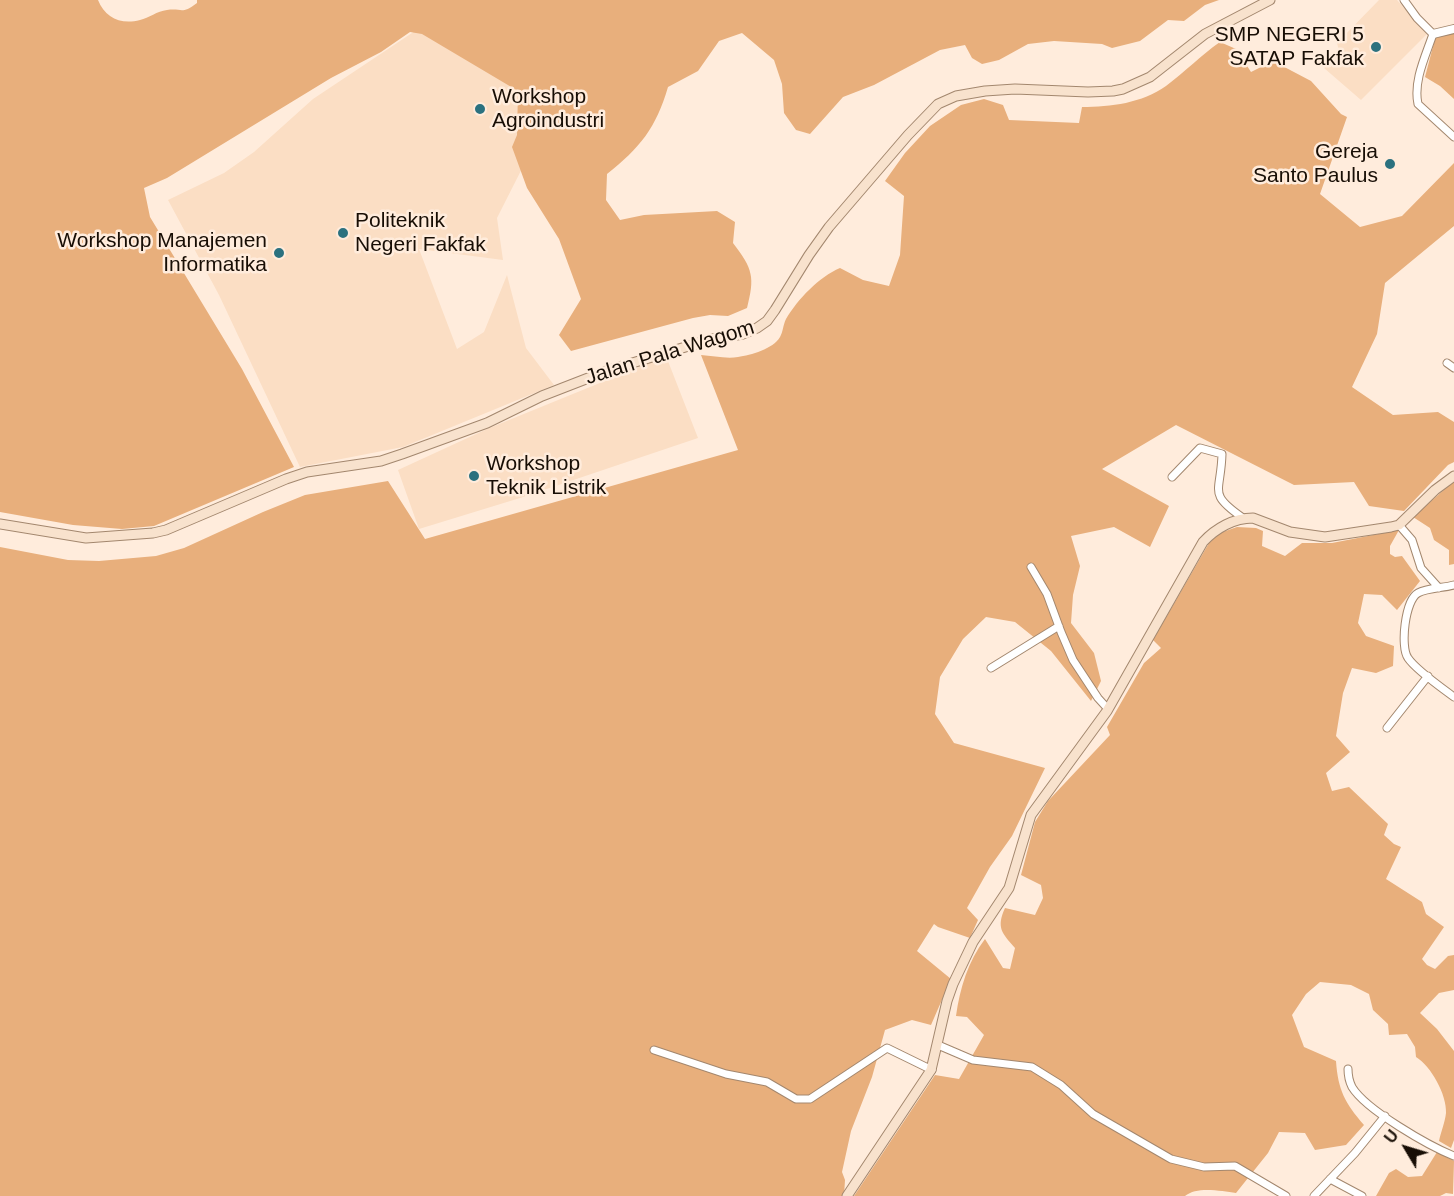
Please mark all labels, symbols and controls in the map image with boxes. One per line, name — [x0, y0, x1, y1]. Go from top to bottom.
place label: SMP NEGERI 5 SATAP Fakfak — [1215, 22, 1364, 72]
marker: SMP NEGERI 5 SATAP Fakfak — [1369, 40, 1383, 54]
place label: Workshop Agroindustri — [492, 84, 604, 134]
marker: Workshop Agroindustri — [473, 102, 487, 116]
place label: Gereja Santo Paulus — [1253, 139, 1378, 189]
marker: Gereja Santo Paulus — [1383, 157, 1397, 171]
place label: Politeknik Negeri Fakfak — [355, 208, 486, 258]
marker: Politeknik Negeri Fakfak — [336, 226, 350, 240]
place label: Workshop Manajemen Informatika — [57, 228, 267, 278]
marker: Workshop Manajemen Informatika — [272, 246, 286, 260]
street label: Jalan Pala Wagom — [582, 315, 758, 391]
place label: Workshop Teknik Listrik — [486, 451, 606, 501]
marker: Workshop Teknik Listrik — [467, 469, 481, 483]
north arrow — [1376, 1118, 1436, 1178]
text: U — [1381, 1127, 1402, 1146]

